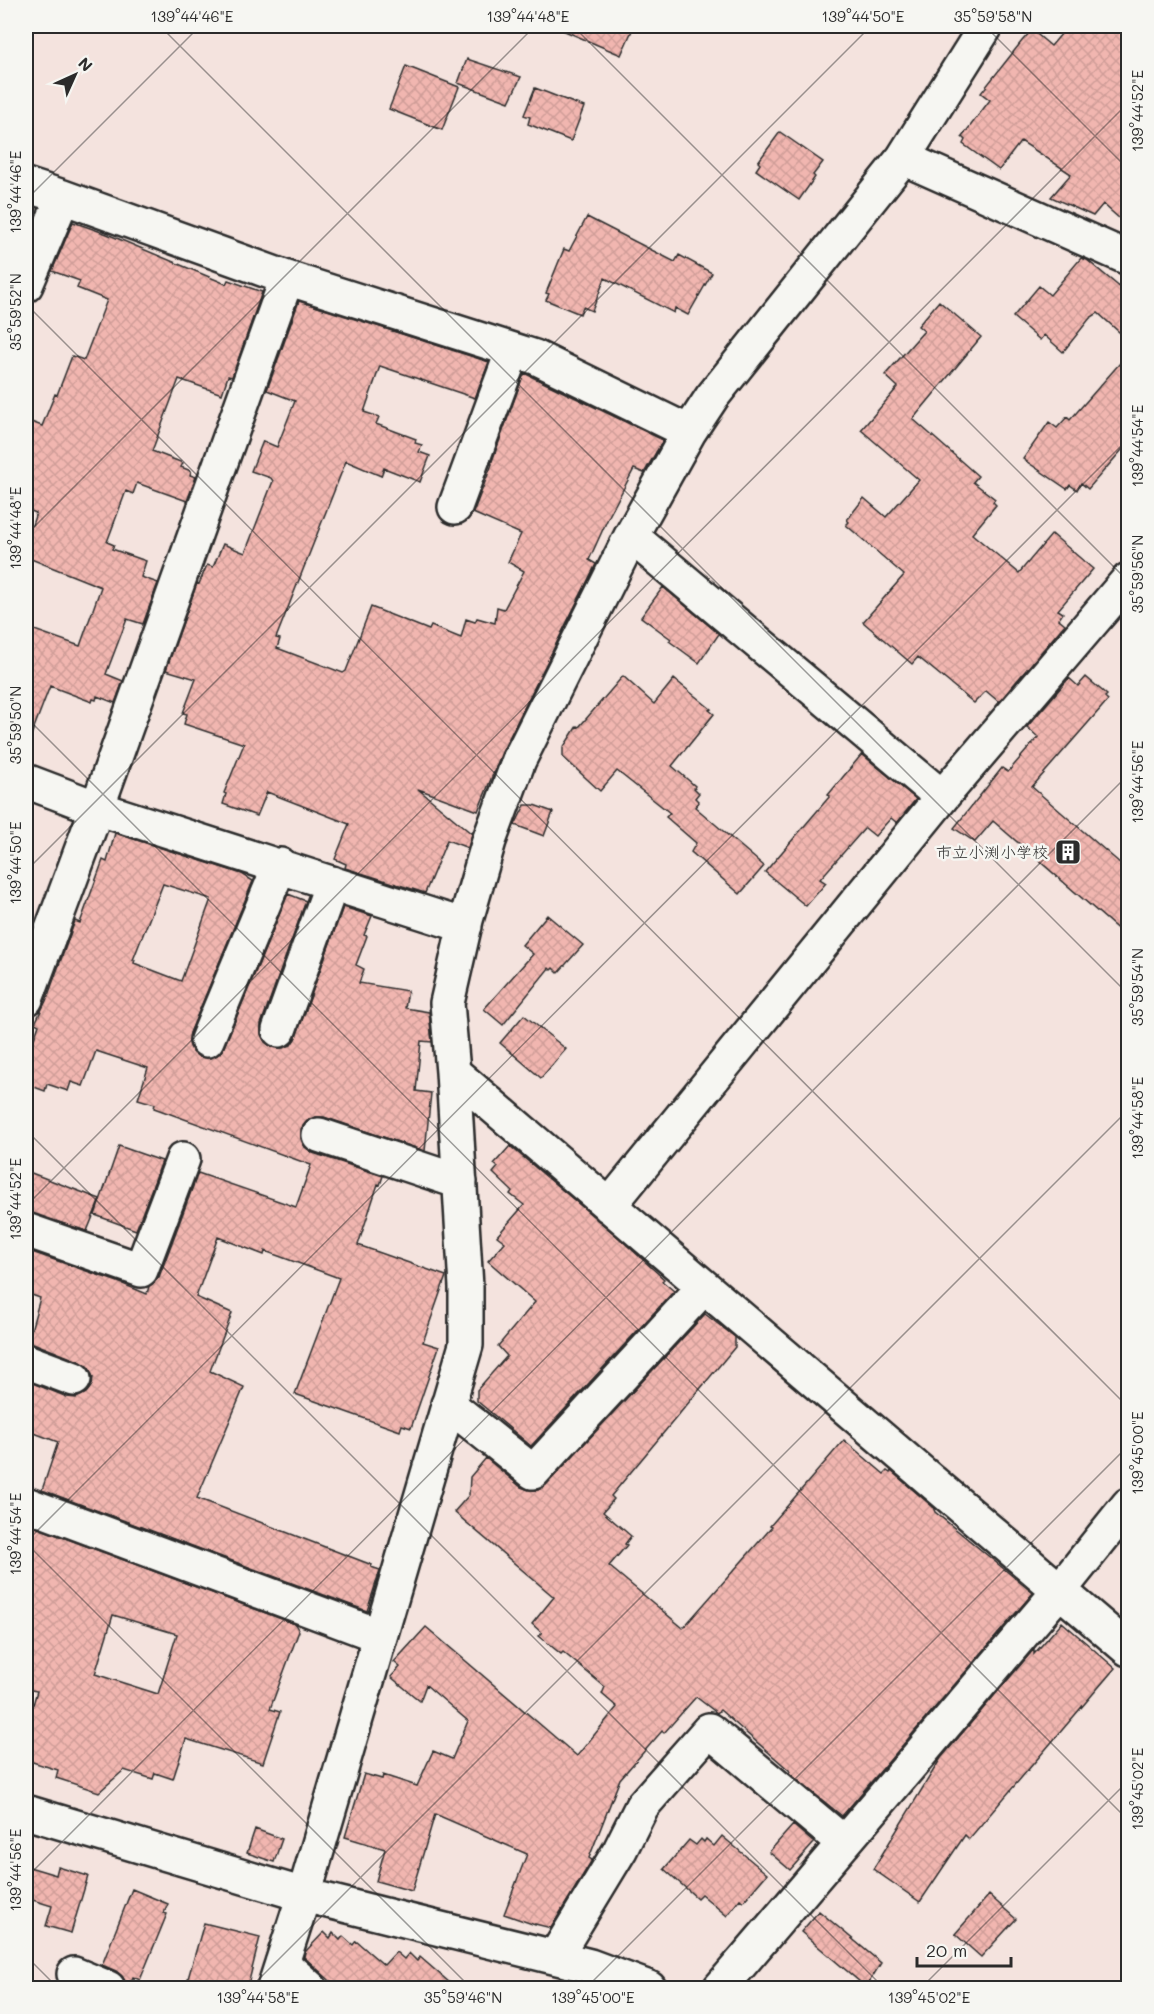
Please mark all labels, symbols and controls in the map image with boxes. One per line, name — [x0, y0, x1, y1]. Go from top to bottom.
text: 139°44'46"E — [151, 6, 234, 26]
text: 139°44'48"E — [487, 6, 570, 26]
text: 139°44'50"E — [822, 6, 905, 26]
text: 35°59'58"N — [954, 6, 1032, 26]
north arrow — [45, 45, 105, 105]
text: N — [74, 52, 98, 76]
text: 139°44'52"E — [1127, 70, 1147, 152]
text: 139°44'46"E — [5, 150, 25, 233]
text: 35°59'52"N — [5, 273, 25, 351]
text: 139°44'54"E — [1127, 404, 1147, 487]
text: 139°44'48"E — [5, 486, 25, 569]
text: 35°59'56"N — [1127, 535, 1147, 613]
text: 35°59'50"N — [5, 686, 25, 764]
text: 139°44'56"E — [1127, 740, 1147, 823]
text: 139°44'50"E — [5, 821, 25, 904]
building icon: 市立小渕小学校 — [1053, 837, 1083, 867]
place label: 市立小渕小学校 — [936, 841, 1048, 862]
text: 35°59'54"N — [1127, 948, 1147, 1026]
text: 139°44'58"E — [1127, 1076, 1147, 1159]
text: 139°44'52"E — [5, 1158, 25, 1240]
text: 139°45'00"E — [1127, 1411, 1147, 1495]
text: 139°44'54"E — [5, 1492, 25, 1575]
text: 139°45'02"E — [1127, 1747, 1147, 1830]
text: 139°44'56"E — [5, 1828, 25, 1911]
scale bar — [917, 1930, 1012, 1968]
text: 20 m — [926, 1938, 967, 1962]
text: 139°44'58"E — [217, 1987, 300, 2007]
text: 35°59'46"N — [424, 1987, 502, 2007]
text: 139°45'00"E — [551, 1987, 635, 2007]
text: 139°45'02"E — [888, 1987, 971, 2007]

